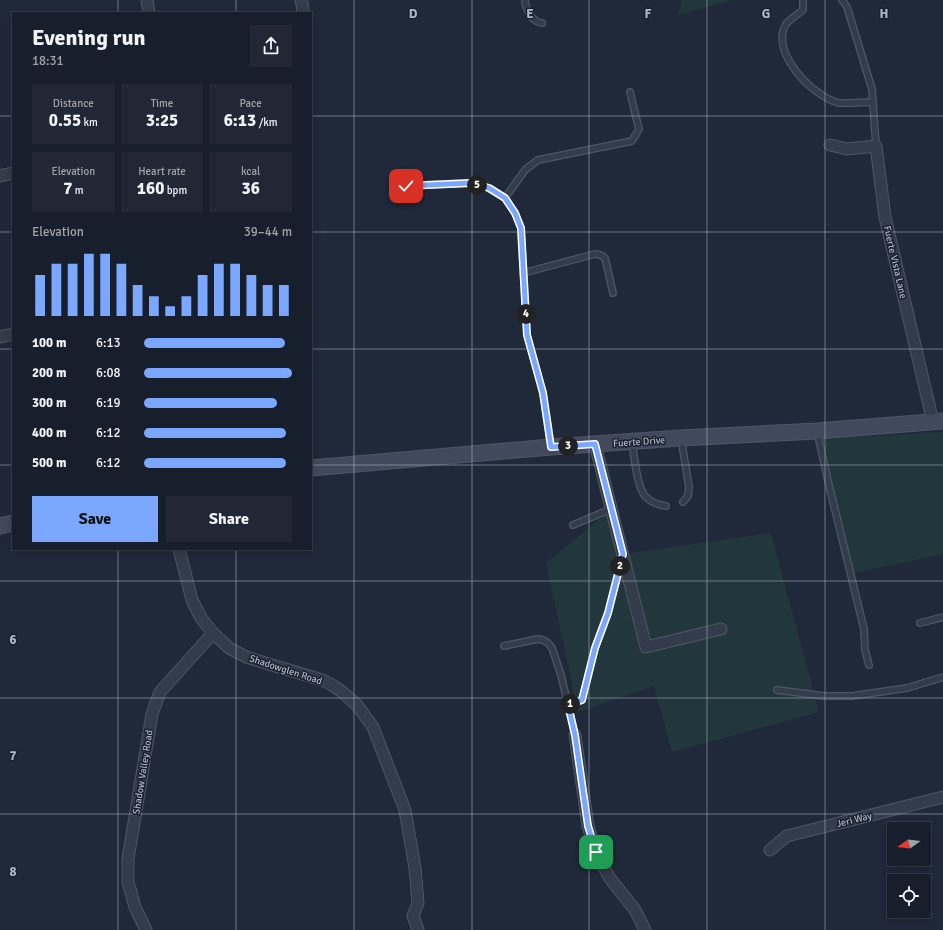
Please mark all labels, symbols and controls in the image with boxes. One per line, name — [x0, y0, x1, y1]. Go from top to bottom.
text: D — [409, 6, 418, 22]
text: E — [526, 6, 534, 22]
text: F — [645, 6, 652, 22]
text: G — [762, 6, 770, 22]
text: H — [880, 6, 888, 22]
text: Evening run — [32, 24, 146, 51]
button: share — [250, 25, 292, 67]
text: 18:31 — [32, 53, 64, 69]
text: Distance — [53, 97, 94, 110]
text: Time — [151, 97, 173, 110]
text: Pace — [240, 97, 262, 110]
text: 0.55 — [49, 110, 81, 131]
text: 3:25 — [146, 110, 178, 131]
text: 6:13 — [224, 110, 256, 131]
text: km — [81, 116, 98, 129]
text: /km — [256, 116, 278, 129]
text: Elevation — [51, 165, 95, 178]
text: Heart rate — [138, 165, 186, 178]
text: kcal — [241, 165, 260, 178]
pin — [389, 169, 423, 203]
icon: check — [395, 175, 417, 197]
pin: 5 — [467, 175, 487, 195]
text: 7 — [63, 178, 72, 199]
text: 160 — [137, 178, 164, 199]
text: 36 — [241, 178, 260, 199]
text: 5 — [474, 178, 480, 191]
text: m — [72, 184, 84, 197]
text: bpm — [164, 184, 187, 197]
text: Elevation — [32, 224, 84, 240]
text: 39–44 m — [244, 224, 292, 240]
street label: Fuerte Vista Lane — [881, 225, 909, 300]
pin: 4 — [516, 304, 536, 324]
text: 4 — [523, 307, 529, 320]
text: 100 m — [32, 335, 66, 351]
text: 6:13 — [96, 335, 121, 351]
text: 200 m — [32, 365, 66, 381]
text: 6:08 — [96, 365, 121, 381]
text: 300 m — [32, 395, 66, 411]
text: 6:19 — [96, 395, 121, 411]
text: 400 m — [32, 425, 66, 441]
text: 6:12 — [96, 425, 121, 441]
street label: Fuerte Drive — [613, 434, 666, 450]
pin: 3 — [558, 436, 578, 456]
text: 3 — [565, 439, 571, 452]
text: 500 m — [32, 455, 66, 471]
text: 6:12 — [96, 455, 121, 471]
button: Save — [32, 496, 158, 542]
button: Share — [166, 496, 292, 542]
pin: 2 — [610, 556, 630, 576]
text: 2 — [617, 559, 623, 572]
text: 6 — [9, 632, 17, 648]
street label: Shadowglen Road — [248, 653, 324, 687]
pin: 1 — [560, 694, 580, 714]
text: 1 — [567, 697, 573, 710]
street label: Shadow Valley Road — [130, 729, 156, 815]
text: 7 — [9, 748, 17, 764]
street label: Jeri Way — [835, 810, 873, 830]
north arrow — [887, 822, 931, 866]
map controls — [887, 822, 931, 918]
pin — [579, 835, 613, 869]
icon: arrive — [585, 841, 607, 863]
text: 8 — [9, 864, 17, 880]
button: locate — [887, 874, 931, 918]

